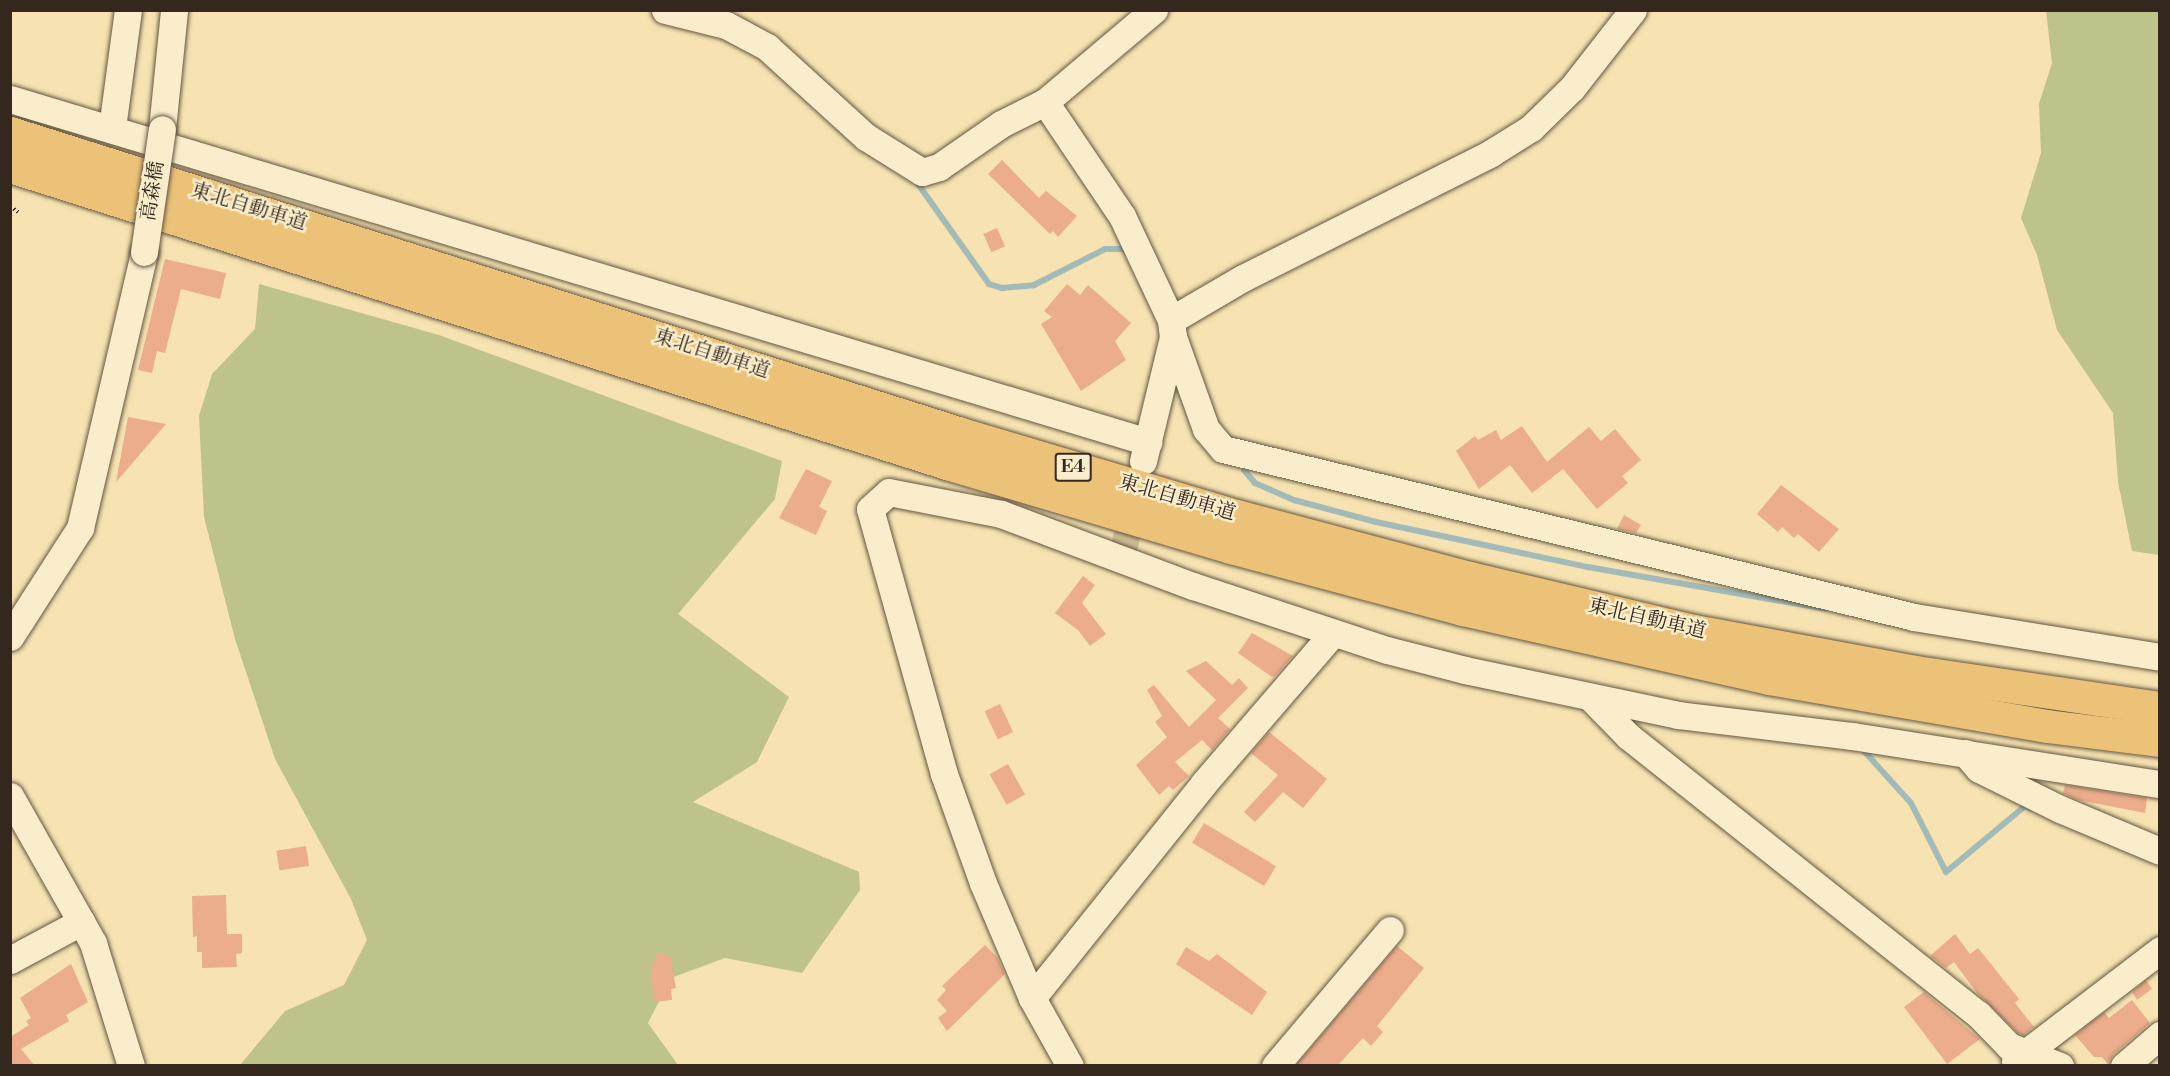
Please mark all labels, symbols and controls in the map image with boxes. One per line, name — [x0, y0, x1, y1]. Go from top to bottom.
street label: 高森橋 — [136, 159, 170, 223]
street label: 東北自動車道 — [188, 178, 310, 236]
street label: 東北自動車道 — [651, 324, 773, 384]
road number: E4 — [1054, 452, 1092, 482]
street label: 東北自動車道 — [1116, 470, 1238, 526]
street label: 東北自動車道 — [1586, 594, 1708, 644]

